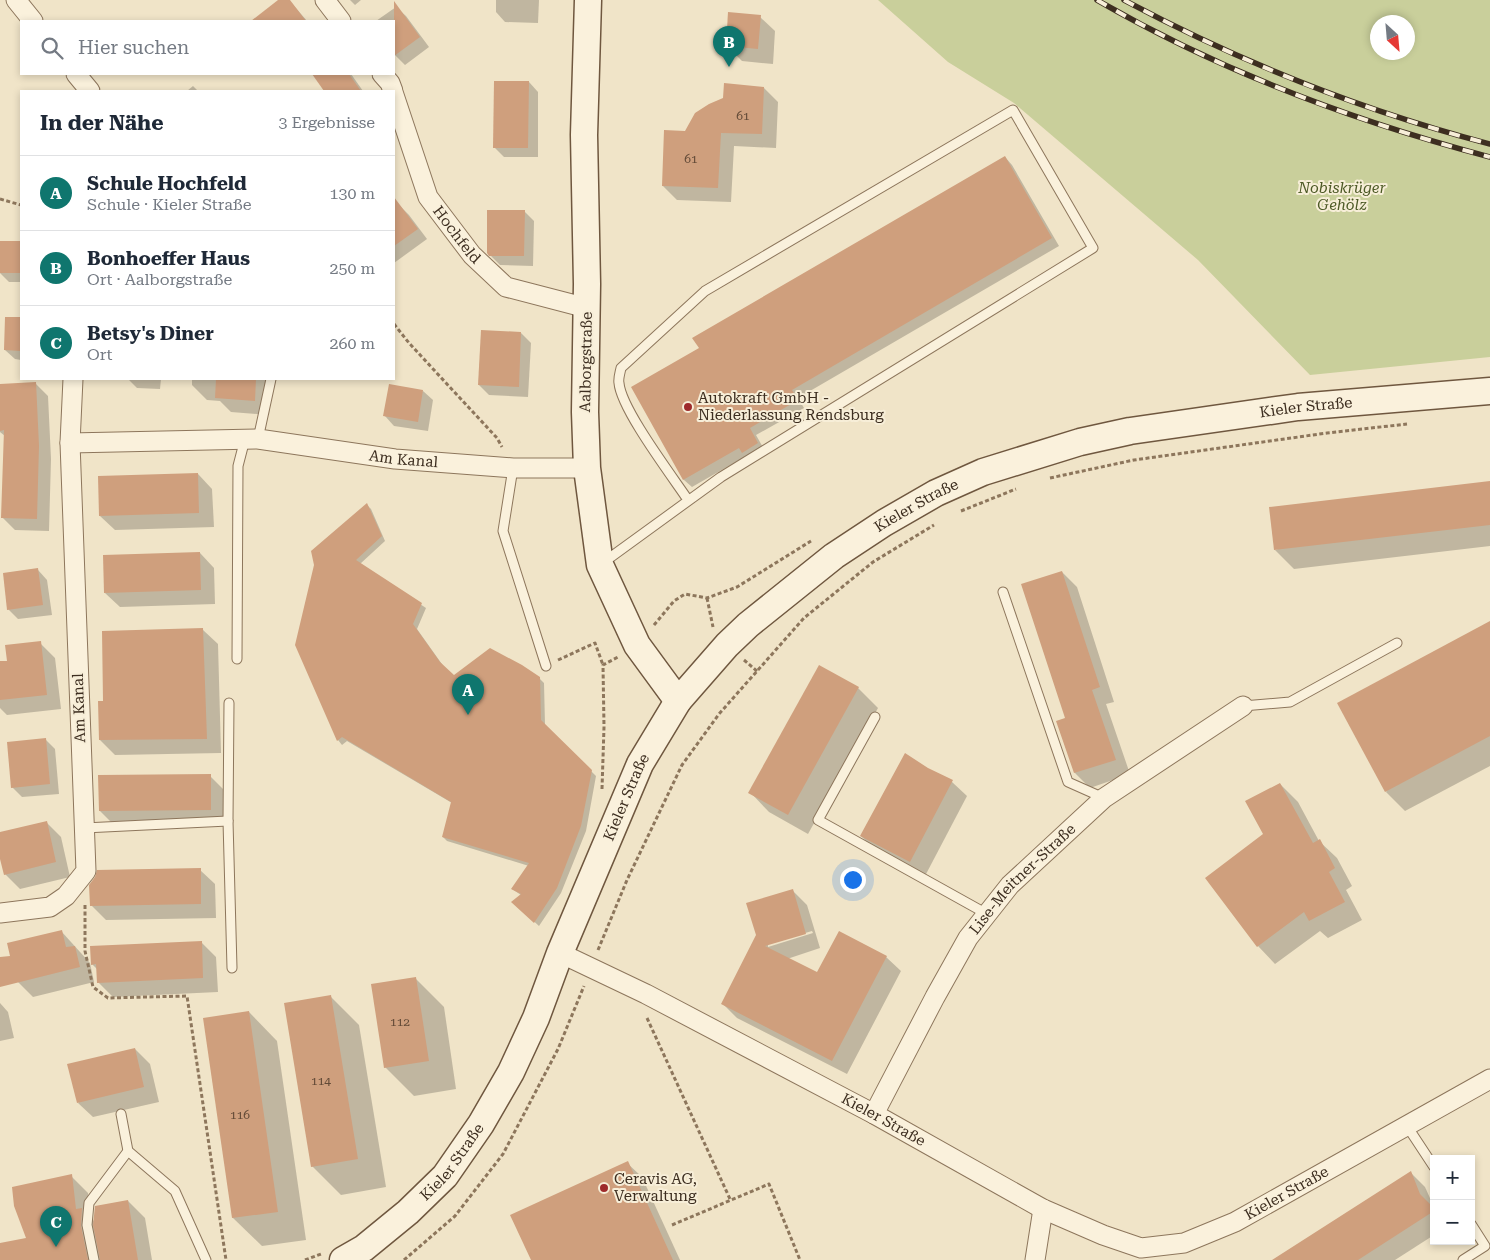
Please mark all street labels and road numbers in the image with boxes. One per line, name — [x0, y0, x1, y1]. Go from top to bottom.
street label: Hochfeld — [429, 202, 485, 268]
street label: Aalborgstraße — [576, 311, 596, 413]
street label: Kieler Straße — [1258, 393, 1353, 421]
street label: Am Kanal — [368, 446, 439, 471]
street label: Kieler Straße — [871, 475, 961, 536]
street label: Am Kanal — [69, 673, 89, 743]
street label: Kieler Straße — [599, 750, 653, 844]
street label: Lise-Meitner-Straße — [965, 820, 1079, 938]
street label: Kieler Straße — [838, 1089, 929, 1150]
street label: Kieler Straße — [416, 1120, 488, 1204]
street label: Kieler Straße — [1242, 1162, 1332, 1224]

